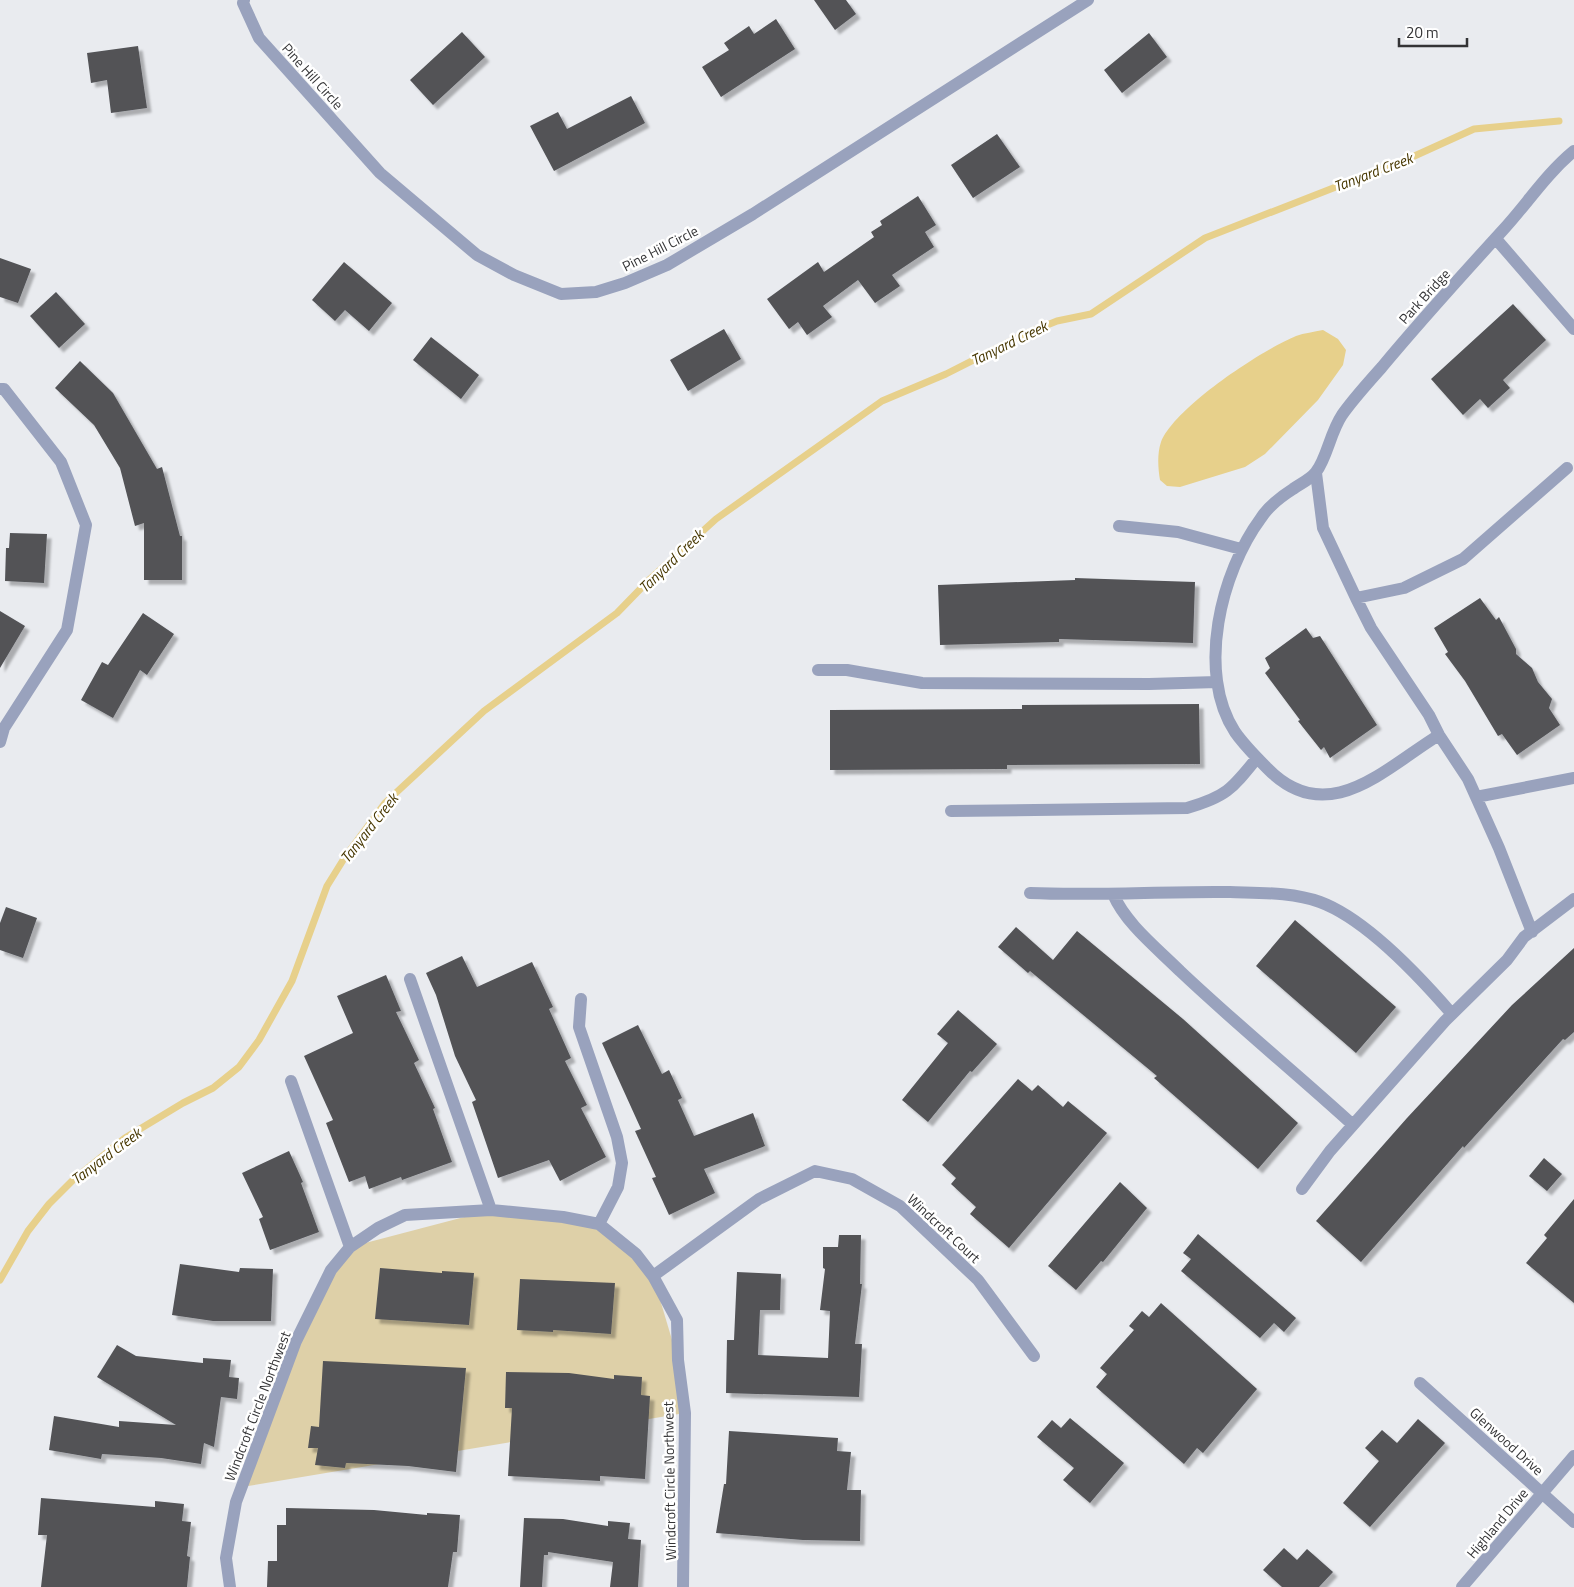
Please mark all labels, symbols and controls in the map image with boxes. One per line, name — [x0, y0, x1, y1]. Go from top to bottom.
scale bar — [1399, 15, 1466, 47]
text: 20 m — [1406, 21, 1439, 44]
street label: Pine Hill Circle — [277, 38, 349, 114]
water label: Tanyard Creek — [1330, 146, 1418, 198]
street label: Pine Hill Circle — [618, 220, 702, 276]
street label: Park Bridge — [1393, 264, 1455, 328]
water label: Tanyard Creek — [967, 313, 1053, 371]
water label: Tanyard Creek — [633, 522, 710, 598]
water label: Tanyard Creek — [334, 786, 405, 868]
water label: Tanyard Creek — [66, 1121, 148, 1190]
street label: Windcroft Court — [903, 1189, 985, 1268]
street label: Windcroft Circle Northwest — [219, 1328, 295, 1484]
street label: Windcroft Circle Northwest — [657, 1401, 681, 1561]
street label: Glenwood Drive — [1465, 1402, 1549, 1480]
street label: Highland Drive — [1461, 1483, 1533, 1563]

